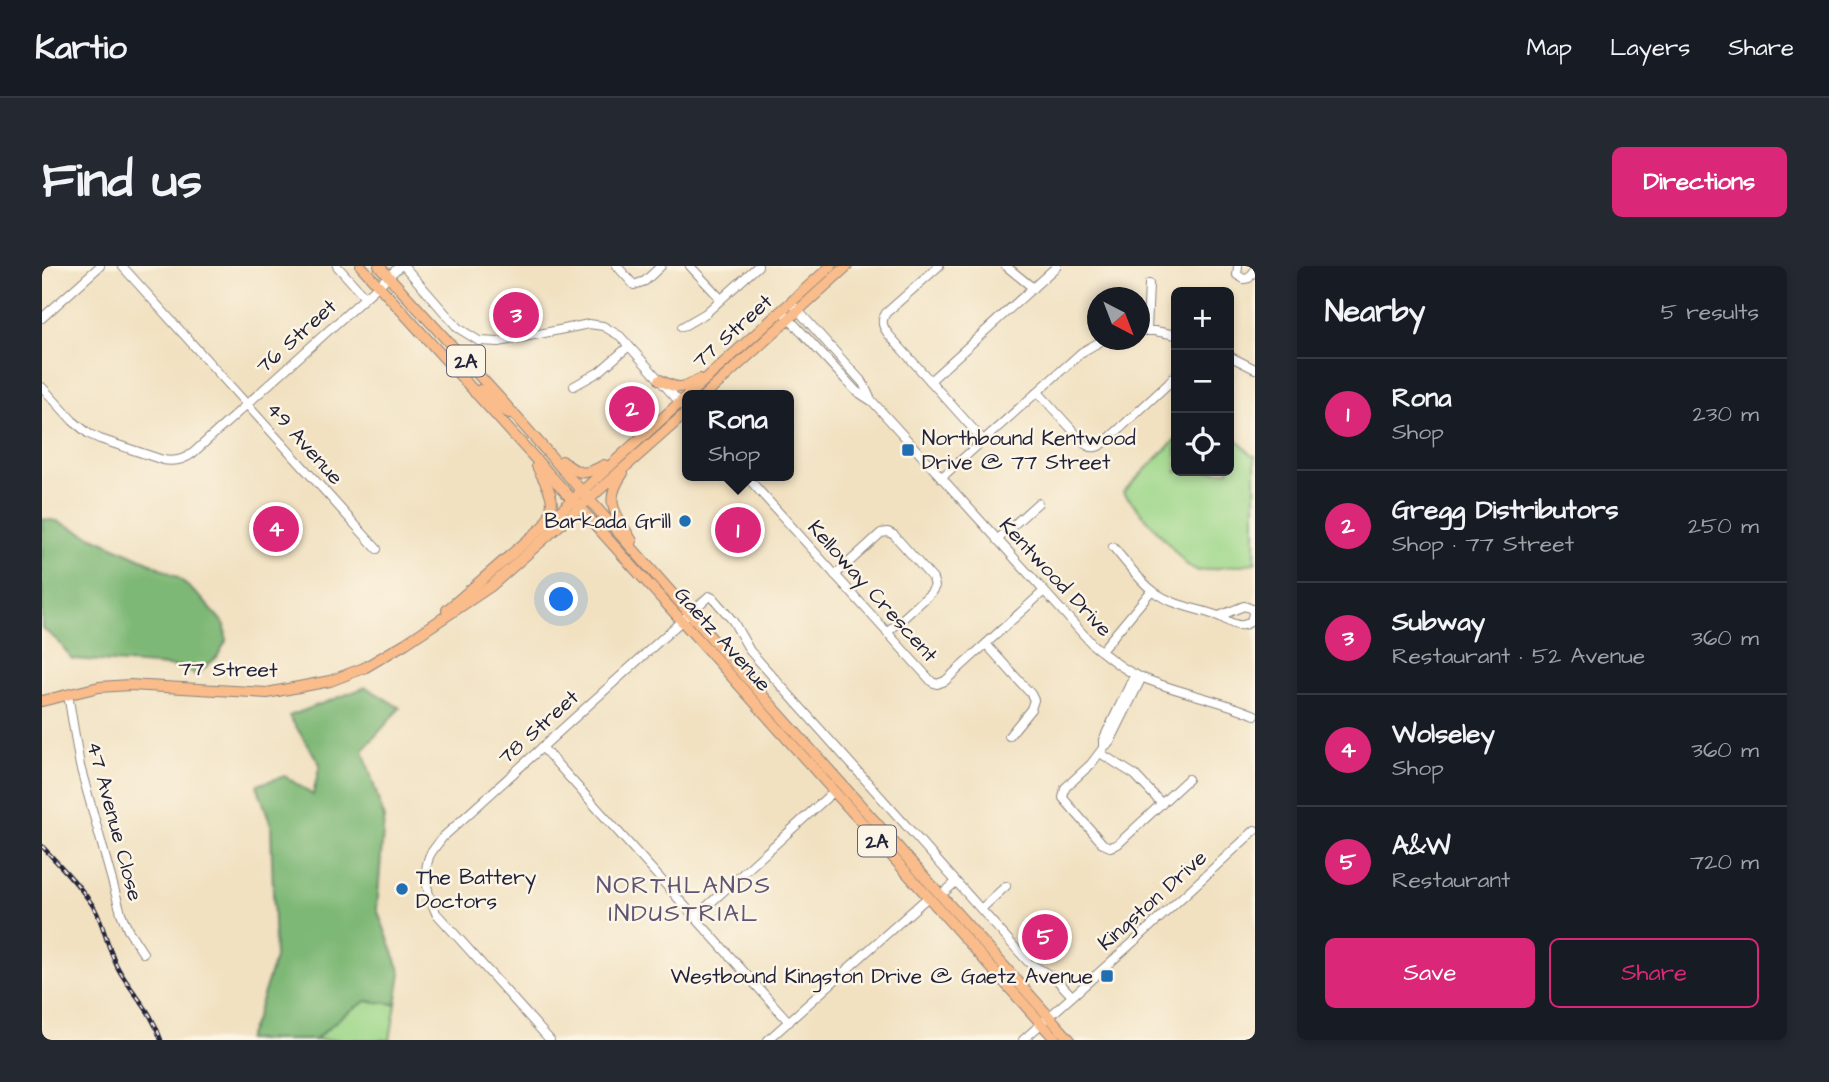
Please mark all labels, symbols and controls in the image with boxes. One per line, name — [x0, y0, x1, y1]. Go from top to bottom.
text: Kartio — [35, 25, 127, 71]
text: Map — [1527, 31, 1572, 65]
text: Layers — [1610, 31, 1690, 65]
text: Share — [1728, 31, 1794, 65]
button: Directions — [1612, 147, 1787, 217]
text: Find us — [42, 148, 202, 216]
street label: 77 Street — [686, 287, 779, 375]
north arrow — [1087, 287, 1150, 350]
map controls — [1171, 287, 1234, 476]
button: + — [1171, 287, 1234, 350]
pin: 3 — [493, 289, 539, 341]
text: Nearby — [1325, 291, 1425, 333]
street label: 76 Street — [250, 292, 343, 380]
text: 5 results — [1661, 296, 1759, 328]
road number: 2A — [447, 346, 485, 376]
button: − — [1171, 350, 1234, 413]
text: Rona — [1392, 380, 1451, 416]
pin: 2 — [609, 383, 655, 435]
popup — [682, 390, 794, 481]
street label: 49 Avenue — [259, 395, 350, 491]
text: 1 — [1347, 398, 1349, 430]
text: 230 m — [1693, 398, 1759, 430]
text: Rona — [708, 402, 768, 438]
button: locate — [1171, 413, 1234, 476]
text: Shop — [1392, 416, 1444, 448]
place label: Northbound Kentwood Drive @ 77 Street — [922, 424, 1136, 477]
text: Shop — [708, 438, 760, 470]
marker: Northbound Kentwood Drive @ 77 Street — [900, 442, 916, 458]
text: Gregg Distributors — [1392, 492, 1619, 528]
pin: 4 — [253, 503, 299, 555]
pin: 1 — [715, 504, 761, 556]
place label: Barkada Grill — [544, 507, 671, 536]
text: 2 — [1341, 510, 1355, 542]
text: 250 m — [1688, 510, 1759, 542]
street label: Kentwood Drive — [993, 511, 1119, 643]
marker: Barkada Grill — [677, 513, 693, 529]
street label: Kelloway Crescent — [799, 514, 945, 670]
text: Shop · 77 Street — [1392, 528, 1574, 560]
street label: Gaetz Avenue — [668, 581, 778, 698]
your location — [544, 582, 578, 616]
text: Subway — [1392, 604, 1485, 640]
text: 3 — [1342, 622, 1354, 654]
text: 360 m — [1691, 622, 1759, 654]
text: Restaurant · 52 Avenue — [1392, 640, 1645, 672]
street label: 77 Street — [178, 654, 278, 685]
street label: 78 Street — [492, 683, 585, 772]
text: Wolseley — [1392, 716, 1495, 752]
text: 4 — [1340, 734, 1356, 766]
text: 360 m — [1691, 734, 1759, 766]
street label: 47 Avenue Close — [79, 738, 150, 904]
text: Shop — [1392, 752, 1444, 784]
road number: 2A — [858, 826, 896, 856]
text: A&W — [1392, 828, 1451, 864]
street label: Kingston Drive — [1092, 844, 1215, 959]
text: 5 — [1340, 846, 1356, 878]
text: 720 m — [1690, 846, 1759, 878]
place label: The Battery Doctors — [416, 863, 537, 916]
text: Restaurant — [1392, 864, 1510, 896]
district label: NORTHLANDS INDUSTRIAL — [596, 869, 772, 931]
marker: The Battery Doctors — [394, 881, 410, 897]
pin: 5 — [1022, 911, 1068, 963]
button: Save — [1325, 938, 1535, 1008]
button: Share — [1549, 938, 1759, 1008]
place label: Westbound Kingston Drive @ Gaetz Avenue — [670, 962, 1093, 993]
marker: Westbound Kingston Drive @ Gaetz Avenue — [1099, 968, 1115, 984]

